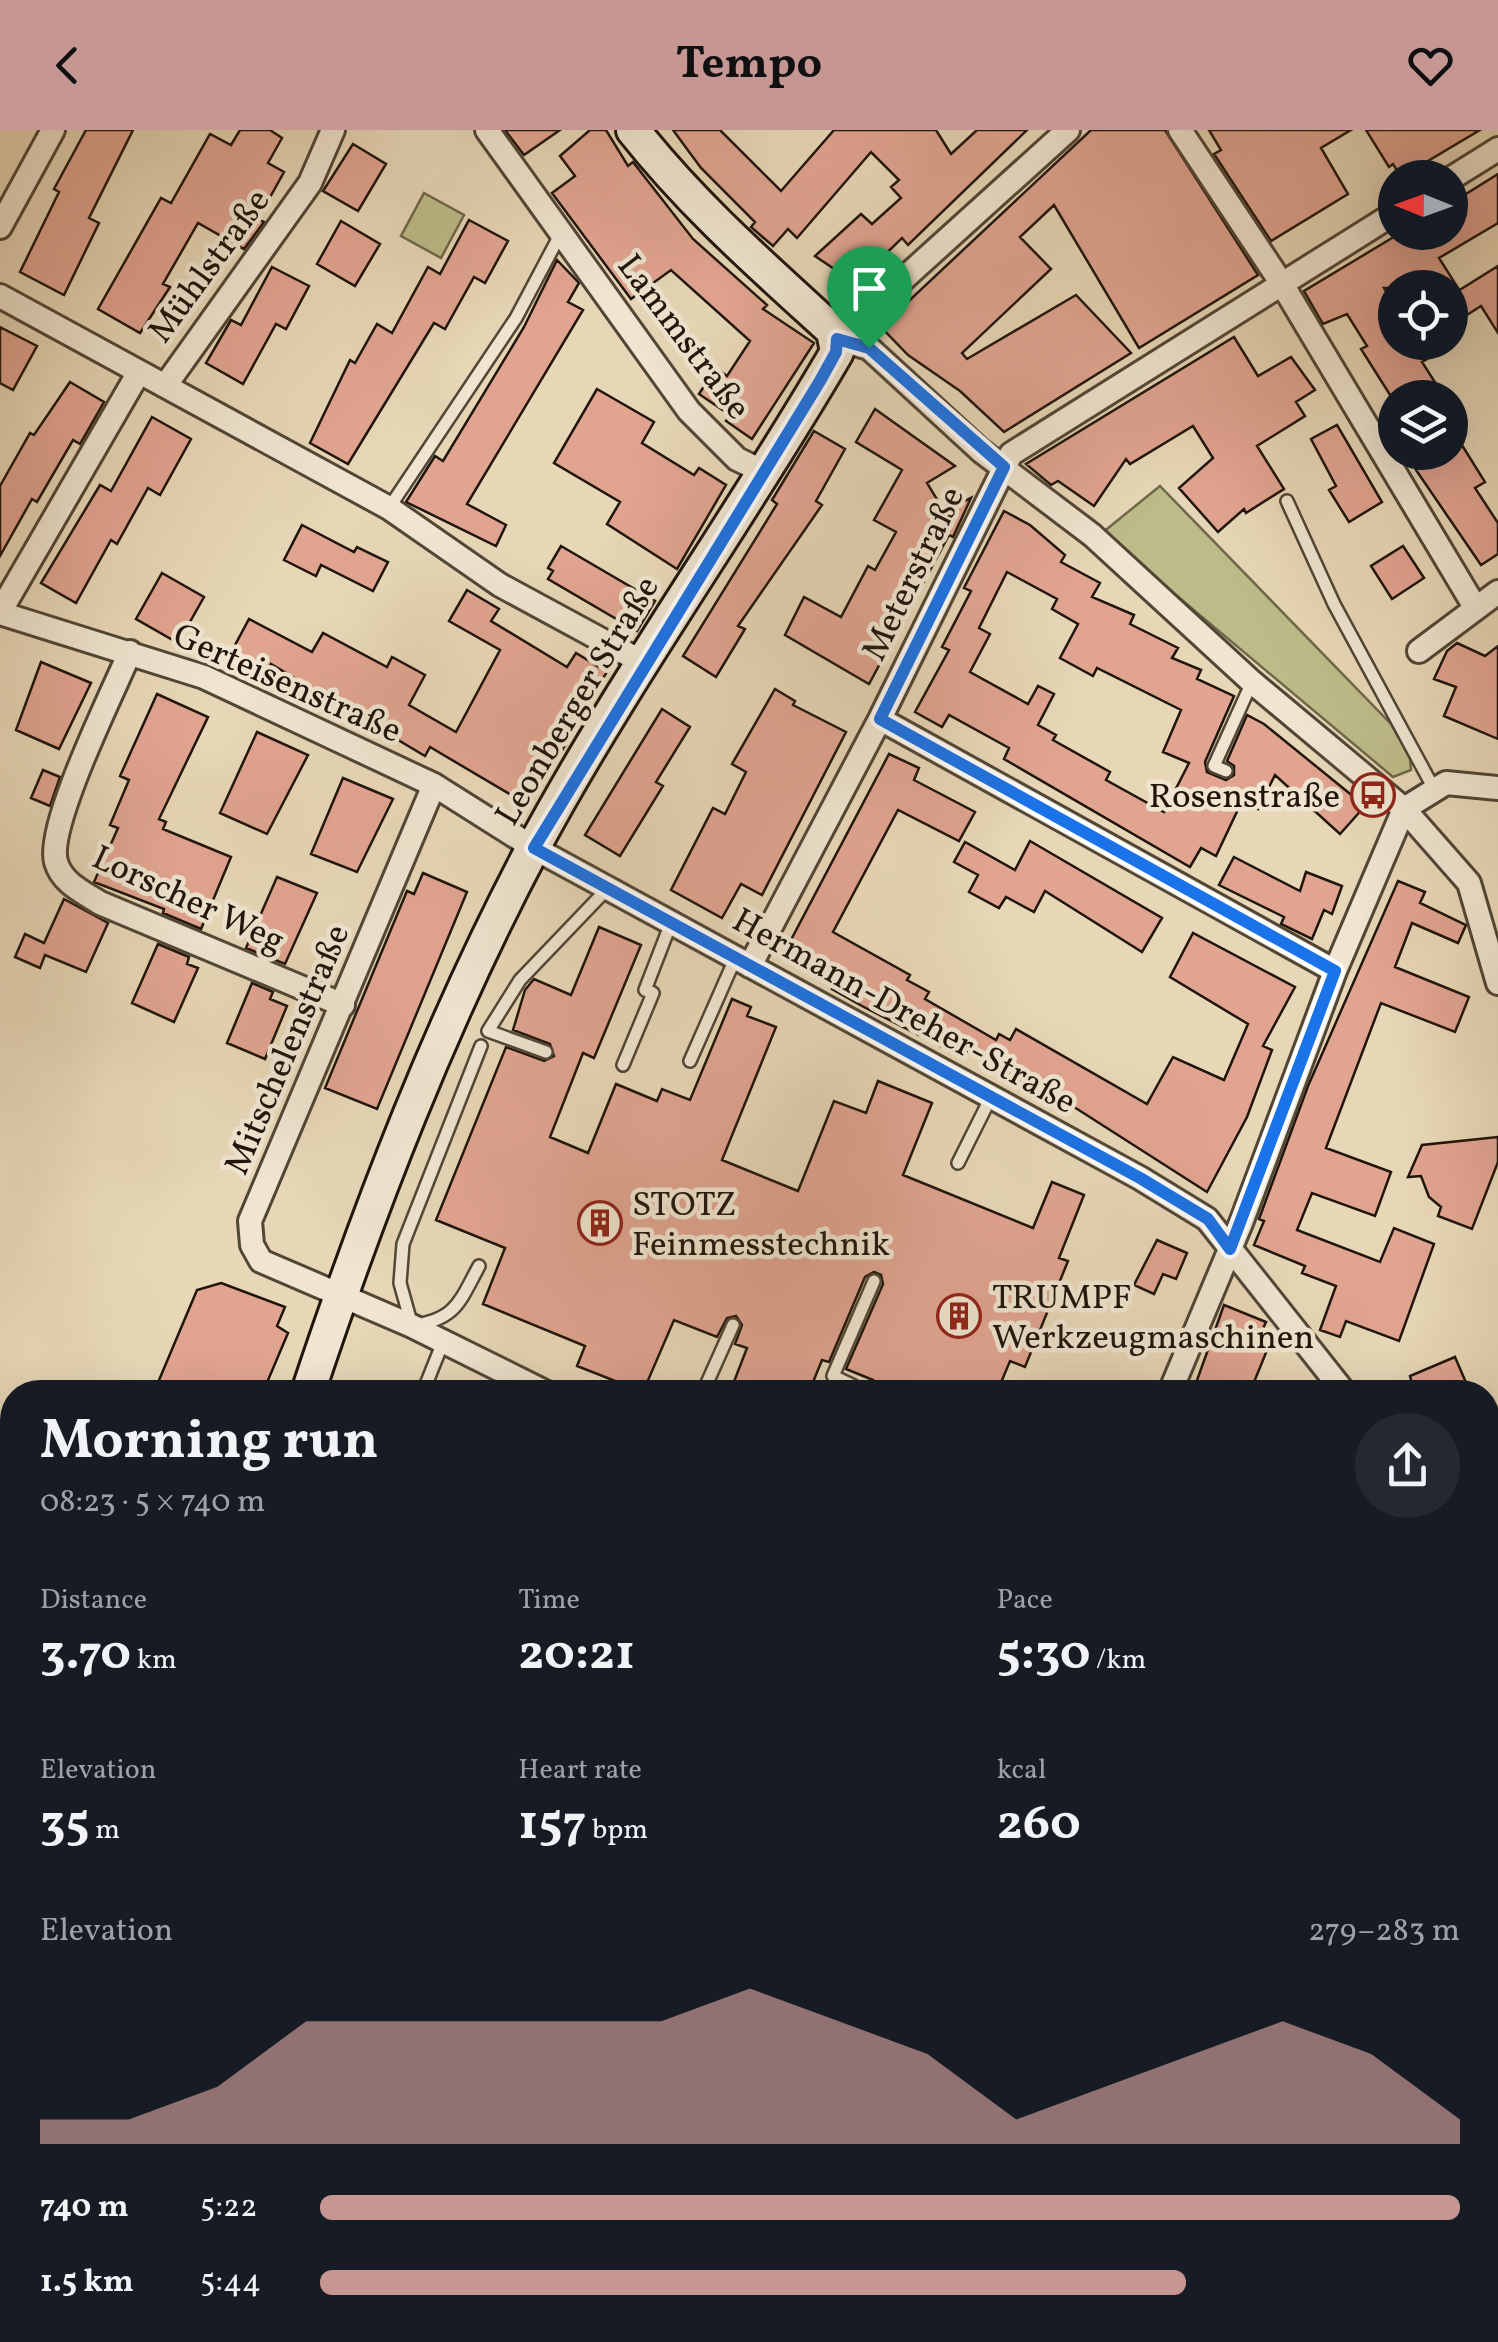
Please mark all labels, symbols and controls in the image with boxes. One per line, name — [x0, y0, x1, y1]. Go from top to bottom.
text: Tempo — [676, 34, 822, 97]
icon: back — [40, 38, 95, 93]
icon: heart — [1403, 38, 1458, 93]
north arrow — [1378, 160, 1468, 250]
map controls — [1378, 160, 1468, 470]
street label: Mühlstraße — [138, 180, 283, 354]
street label: Lammstraße — [604, 245, 761, 430]
pin — [827, 246, 912, 349]
icon: arrive — [842, 261, 897, 316]
button: locate — [1378, 270, 1468, 360]
button: layers — [1378, 380, 1468, 470]
street label: Meterstraße — [852, 479, 978, 670]
street label: Leonberger Straße — [485, 568, 672, 835]
street label: Gerteisenstraße — [165, 613, 409, 757]
bus stop icon: Rosenstraße — [1350, 772, 1396, 818]
place label: Rosenstraße — [1149, 774, 1340, 822]
street label: Lorscher Weg — [84, 835, 292, 966]
street label: Hermann-Dreher-Straße — [723, 898, 1084, 1127]
street label: Mitschelenstraße — [214, 918, 363, 1183]
place label: STOTZ Feinmesstechnik — [632, 1182, 890, 1270]
building icon: STOTZ Feinmesstechnik — [577, 1200, 623, 1246]
place label: TRUMPF Werkzeugmaschinen — [992, 1275, 1314, 1363]
building icon: TRUMPF Werkzeugmaschinen — [936, 1293, 982, 1339]
text: Morning run — [40, 1405, 379, 1481]
button: share — [1355, 1413, 1460, 1518]
text: 08:23 · 5 × 740 m — [40, 1481, 265, 1525]
text: Distance — [40, 1581, 147, 1620]
text: Time — [518, 1581, 580, 1620]
text: Pace — [997, 1581, 1053, 1620]
text: 3.70 — [40, 1620, 131, 1690]
text: 20:21 — [518, 1620, 635, 1690]
text: 5:30 — [997, 1620, 1090, 1690]
text: km — [131, 1641, 177, 1680]
text: /km — [1090, 1641, 1146, 1680]
text: Elevation — [40, 1751, 156, 1790]
text: Heart rate — [518, 1751, 642, 1790]
text: kcal — [997, 1751, 1046, 1790]
text: 35 — [40, 1790, 90, 1860]
text: 157 — [518, 1790, 586, 1860]
text: 260 — [997, 1790, 1081, 1860]
text: m — [90, 1811, 120, 1850]
text: bpm — [586, 1811, 648, 1850]
text: Elevation — [40, 1910, 173, 1954]
text: 279–283 m — [1308, 1910, 1460, 1954]
text: 740 m — [40, 2186, 129, 2230]
text: 5:22 — [200, 2186, 257, 2230]
text: 1.5 km — [40, 2261, 134, 2305]
text: 5:44 — [200, 2261, 261, 2305]

